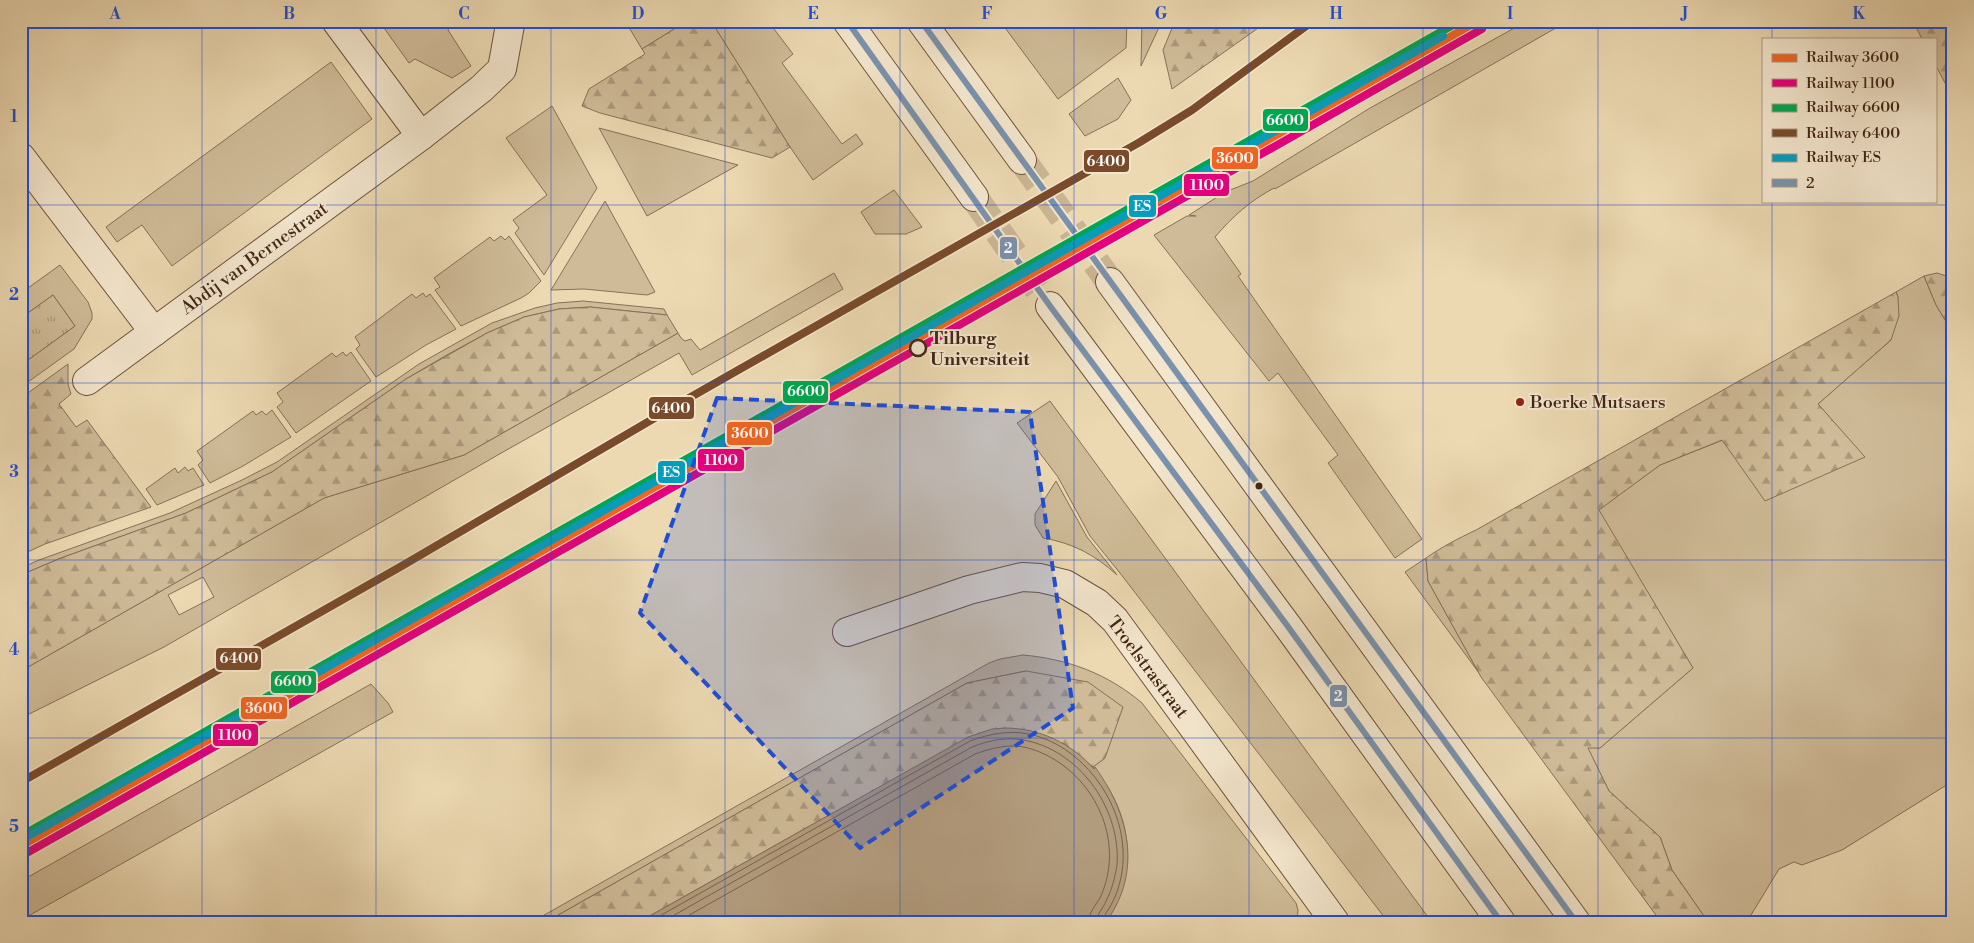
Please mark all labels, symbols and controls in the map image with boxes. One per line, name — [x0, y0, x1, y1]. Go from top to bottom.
text: A — [108, 4, 121, 24]
text: B — [283, 4, 295, 24]
text: C — [458, 4, 470, 24]
text: D — [632, 4, 645, 24]
text: E — [807, 4, 819, 24]
text: F — [981, 4, 993, 24]
text: G — [1155, 4, 1168, 24]
text: H — [1329, 4, 1343, 24]
text: I — [1507, 4, 1513, 24]
text: J — [1680, 4, 1688, 24]
text: K — [1853, 4, 1867, 24]
legend — [1762, 38, 1936, 202]
text: Railway 3600 — [1806, 48, 1899, 67]
text: Railway 1100 — [1806, 74, 1895, 93]
text: Railway 6600 — [1806, 98, 1900, 117]
text: 1 — [10, 107, 18, 127]
line badge: 6600 — [1262, 108, 1309, 132]
text: 6600 — [1266, 112, 1304, 130]
text: Railway 6400 — [1806, 124, 1900, 143]
line badge: 3600 — [1211, 146, 1259, 170]
text: Railway ES — [1806, 148, 1881, 167]
line badge: 6400 — [1083, 149, 1130, 173]
text: 3600 — [1216, 150, 1254, 168]
text: 6400 — [1087, 153, 1125, 171]
line badge: 1100 — [1183, 173, 1230, 197]
text: 2 — [1806, 174, 1815, 193]
text: 1100 — [1190, 177, 1224, 195]
line badge: ES — [1128, 194, 1157, 218]
street label: Abdij van Bernestraat — [175, 197, 333, 320]
text: ES — [1133, 198, 1151, 216]
line badge: 2 — [999, 236, 1018, 260]
text: 2 — [1004, 240, 1013, 258]
text: 2 — [9, 285, 19, 305]
place label: Tilburg Universiteit — [930, 327, 1030, 371]
marker: Tilburg Universiteit — [909, 339, 927, 357]
line badge: 6600 — [782, 380, 829, 404]
text: 6600 — [787, 383, 825, 401]
place label: Boerke Mutsaers — [1529, 391, 1666, 414]
line badge: 6400 — [648, 396, 695, 420]
marker: Boerke Mutsaers — [1514, 396, 1526, 408]
text: 6400 — [652, 400, 690, 418]
line badge: 3600 — [726, 421, 773, 446]
text: 3600 — [731, 425, 769, 443]
line badge: 1100 — [697, 448, 745, 472]
text: 1100 — [704, 452, 738, 470]
line badge: ES — [657, 460, 686, 484]
text: 3 — [9, 462, 19, 482]
text: ES — [662, 464, 680, 482]
unlabelled marker — [1254, 481, 1264, 491]
street label: Troelstrastraat — [1102, 612, 1194, 723]
text: 4 — [9, 640, 20, 660]
line badge: 6400 — [215, 647, 262, 671]
text: 6400 — [220, 650, 258, 668]
line badge: 6600 — [270, 670, 317, 694]
text: 6600 — [274, 673, 312, 691]
line badge: 2 — [1329, 684, 1348, 708]
text: 2 — [1334, 688, 1343, 706]
line badge: 3600 — [240, 696, 288, 720]
text: 3600 — [245, 700, 283, 718]
line badge: 1100 — [212, 723, 259, 747]
text: 1100 — [218, 727, 252, 745]
text: 5 — [9, 817, 19, 837]

